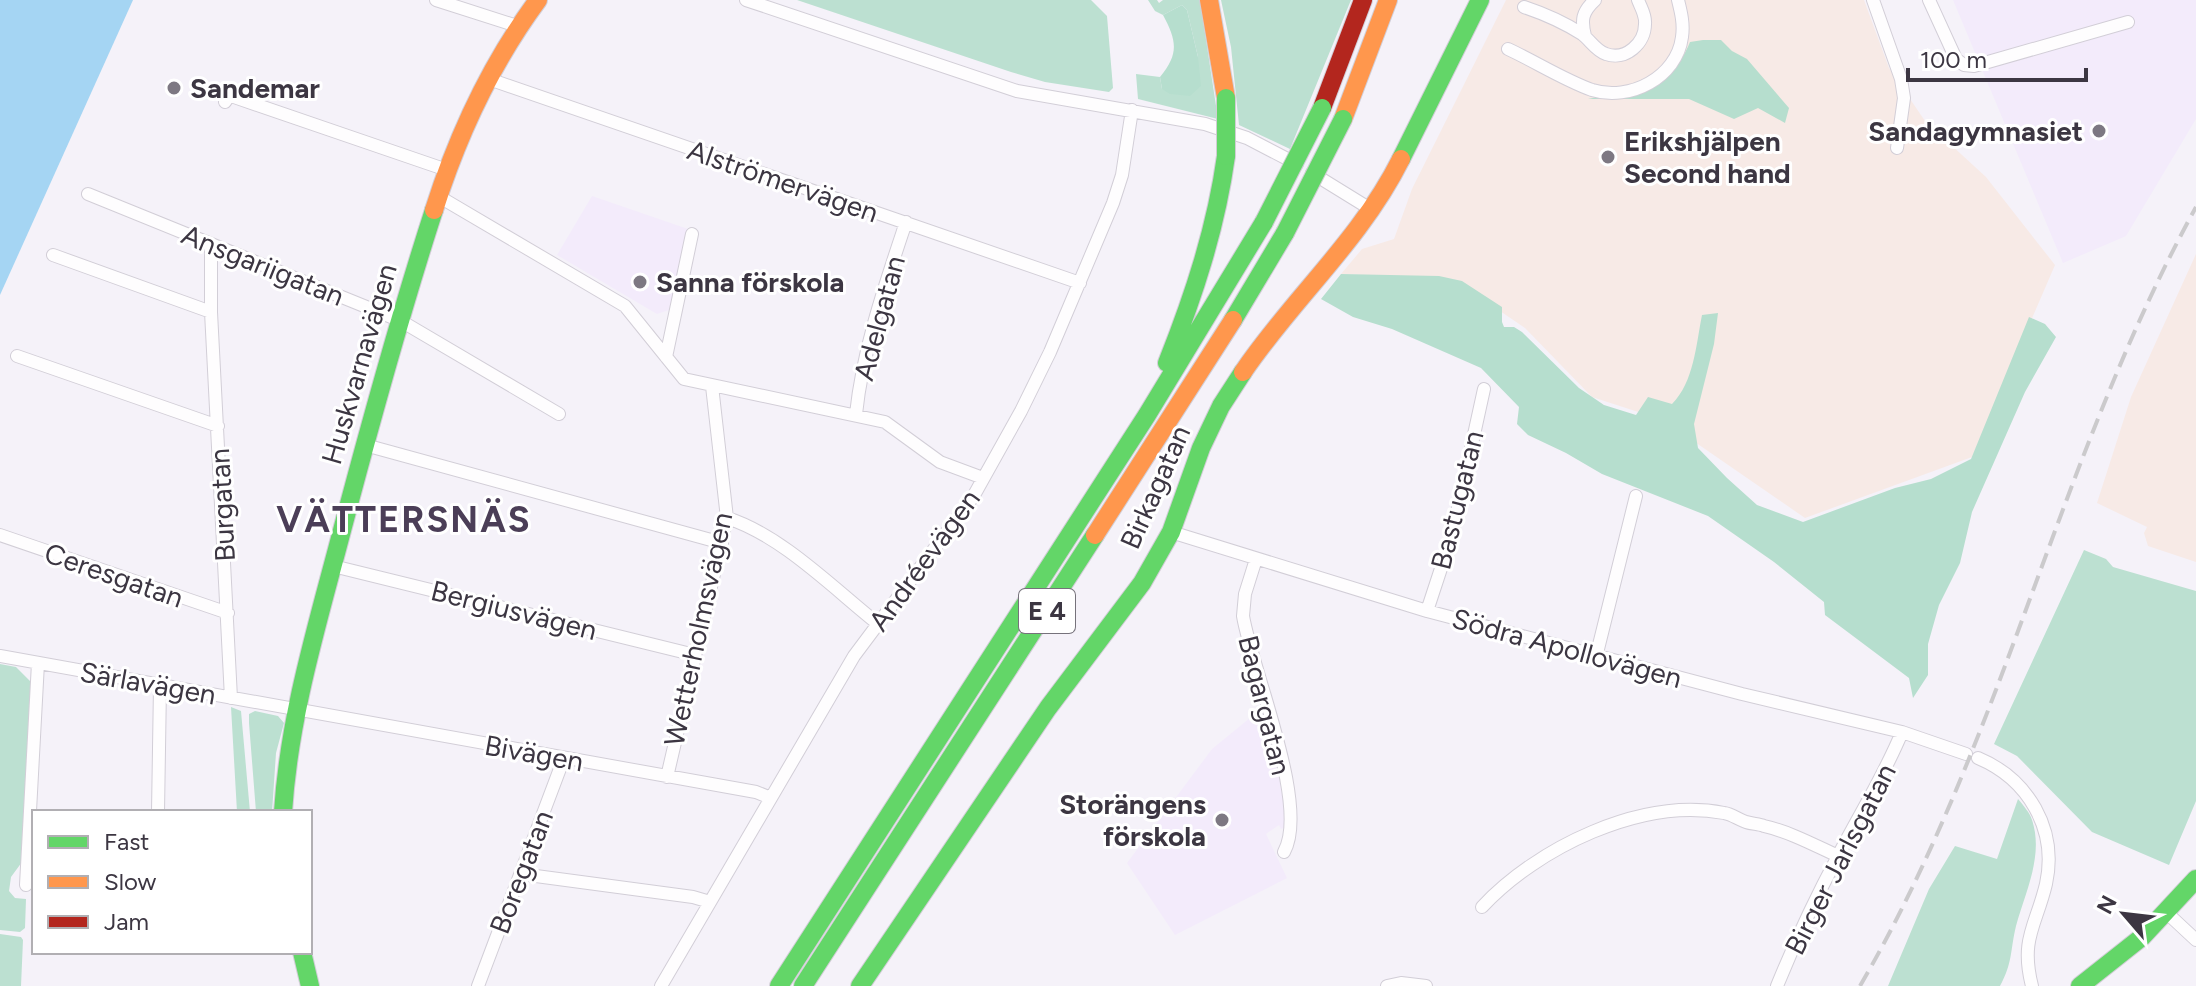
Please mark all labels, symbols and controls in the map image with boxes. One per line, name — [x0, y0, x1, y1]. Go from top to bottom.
scale bar — [1908, 32, 2086, 82]
text: 100 m — [1920, 45, 1987, 74]
place label: Sandemar — [190, 71, 320, 105]
marker: Sandemar — [165, 79, 183, 97]
place label: Sandagymnasiet — [1868, 114, 2083, 148]
marker: Sandagymnasiet — [2090, 122, 2108, 140]
place label: Erikshjälpen Second hand — [1624, 124, 1791, 190]
street label: Alströmervägen — [683, 132, 883, 230]
marker: Erikshjälpen Second hand — [1599, 148, 1617, 166]
street label: Ansgariigatan — [177, 217, 349, 313]
street label: Adelgatan — [846, 252, 912, 384]
street label: Huskvarnavägen — [314, 260, 404, 468]
place label: Sanna förskola — [656, 265, 844, 299]
marker: Sanna förskola — [631, 273, 649, 291]
street label: Birkagatan — [1113, 420, 1197, 554]
street label: Bastugatan — [1423, 427, 1491, 573]
street label: Burgatan — [202, 448, 242, 562]
street label: Andréevägen — [861, 483, 987, 637]
district label: VÄTTERSNÄS — [276, 497, 532, 541]
street label: Wetterholmsvägen — [657, 509, 739, 749]
street label: Ceresgatan — [40, 535, 188, 615]
street label: Bergiusvägen — [428, 573, 600, 647]
road number: E 4 — [1019, 589, 1075, 633]
street label: Södra Apollovägen — [1448, 601, 1686, 695]
street label: Bagargatan — [1231, 632, 1299, 778]
street label: Särlavägen — [77, 654, 219, 712]
street label: Bivägen — [482, 728, 586, 778]
street label: Birger Jarlsgatan — [1777, 758, 1903, 960]
place label: Storängens förskola — [1059, 787, 1206, 853]
street label: Boregatan — [482, 806, 560, 938]
legend — [32, 810, 312, 954]
marker: Storängens förskola — [1213, 811, 1231, 829]
text: Fast — [104, 827, 149, 856]
text: Slow — [104, 867, 157, 896]
north arrow — [2084, 874, 2164, 954]
text: N — [2091, 891, 2123, 919]
text: Jam — [104, 907, 149, 936]

